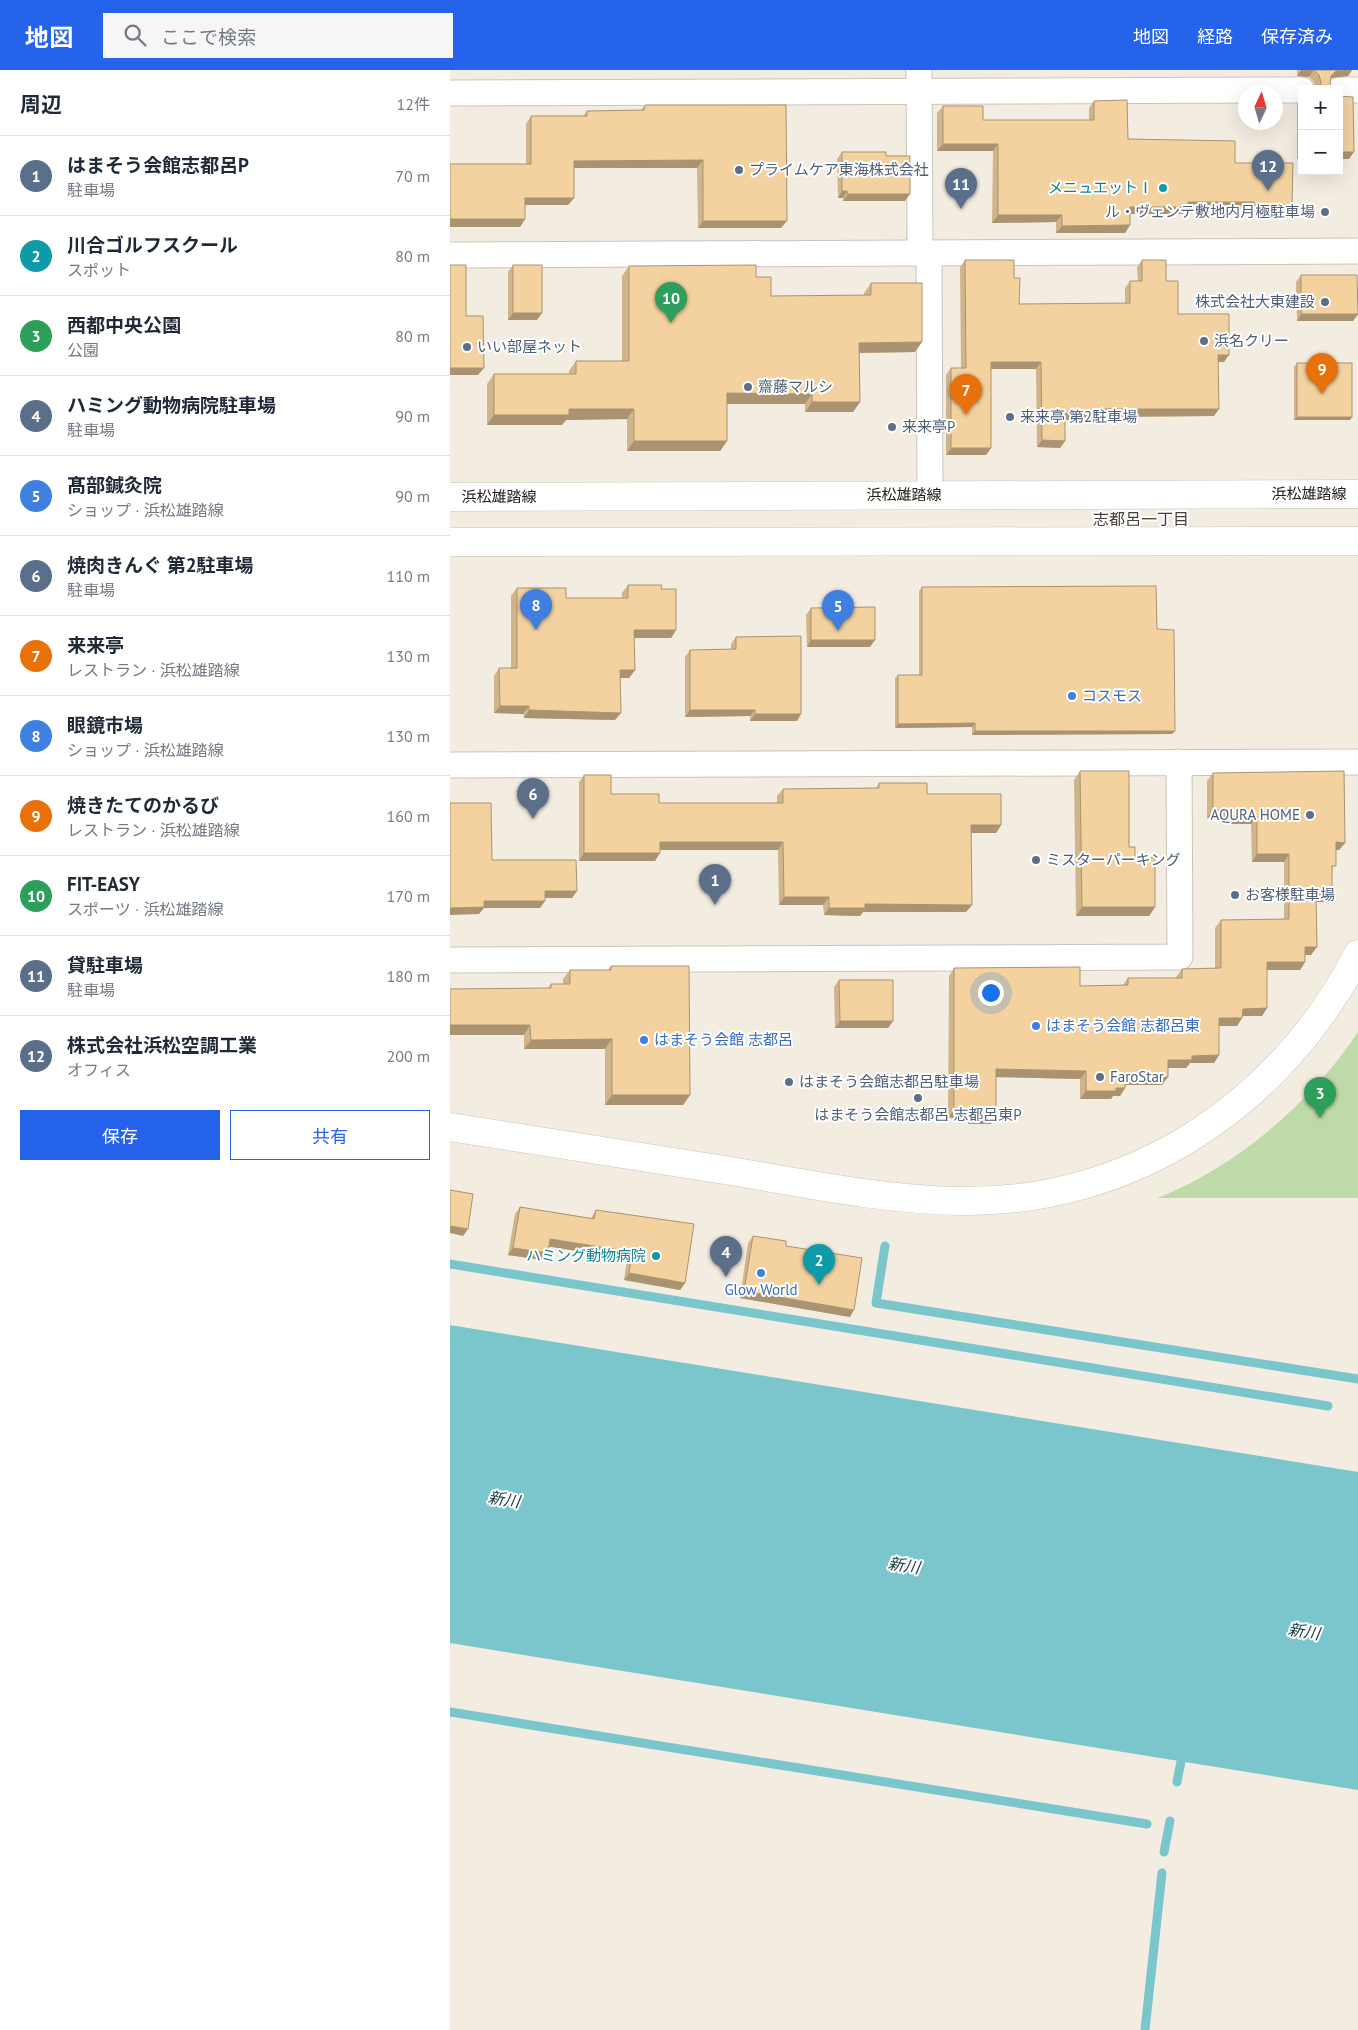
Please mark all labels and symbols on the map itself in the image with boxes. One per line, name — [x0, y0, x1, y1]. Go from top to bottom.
north arrow — [1238, 85, 1283, 130]
pin: 12 — [1252, 150, 1284, 191]
place label: プライムケア東海株式会社 — [749, 160, 929, 179]
marker: プライムケア東海株式会社 — [733, 164, 745, 176]
pin: 11 — [945, 168, 977, 209]
place label: メニュエットⅠ — [1048, 178, 1153, 197]
marker: メニュエットⅠ — [1157, 182, 1169, 194]
place label: ル・ヴェンテ敷地内月極駐車場 — [1105, 202, 1315, 221]
marker: ル・ヴェンテ敷地内月極駐車場 — [1319, 206, 1331, 218]
pin: 10 — [655, 282, 687, 323]
place label: 株式会社大東建設 — [1195, 292, 1315, 311]
marker: 株式会社大東建設 — [1319, 296, 1331, 308]
place label: 浜名クリー — [1214, 331, 1289, 350]
marker: 浜名クリー — [1198, 335, 1210, 347]
place label: いい部屋ネット — [477, 337, 582, 356]
marker: いい部屋ネット — [461, 341, 473, 353]
pin: 9 — [1306, 353, 1338, 394]
pin: 7 — [950, 374, 982, 415]
place label: 齋藤マルシ — [758, 377, 833, 396]
marker: 齋藤マルシ — [742, 381, 754, 393]
place label: 来来亭 第2駐車場 — [1020, 407, 1137, 426]
marker: 来来亭 第2駐車場 — [1004, 411, 1016, 423]
place label: 来来亭P — [902, 417, 955, 436]
marker: 来来亭P — [886, 421, 898, 433]
street label: 浜松雄踏線 — [1271, 484, 1347, 503]
street label: 浜松雄踏線 — [866, 485, 942, 504]
street label: 浜松雄踏線 — [461, 487, 537, 506]
district label: 志都呂一丁目 — [1093, 509, 1189, 529]
pin: 8 — [520, 589, 552, 630]
pin: 5 — [822, 590, 854, 631]
place label: コスモス — [1082, 686, 1142, 705]
marker: コスモス — [1066, 690, 1078, 702]
pin: 6 — [517, 778, 549, 819]
place label: AQURA HOME — [1211, 805, 1300, 824]
marker: AQURA HOME — [1304, 809, 1316, 821]
place label: ミスターパーキング — [1046, 850, 1180, 869]
marker: ミスターパーキング — [1030, 854, 1042, 866]
pin: 1 — [699, 864, 731, 905]
place label: お客様駐車場 — [1245, 885, 1335, 904]
marker: お客様駐車場 — [1229, 889, 1241, 901]
your location — [978, 980, 1004, 1006]
place label: はまそう会館 志都呂東 — [1046, 1016, 1200, 1035]
marker: はまそう会館 志都呂東 — [1030, 1020, 1042, 1032]
place label: はまそう会館 志都呂 — [654, 1030, 793, 1049]
marker: はまそう会館 志都呂 — [638, 1034, 650, 1046]
place label: FaroStar — [1110, 1067, 1164, 1086]
marker: FaroStar — [1094, 1071, 1106, 1083]
place label: はまそう会館志都呂駐車場 — [799, 1072, 979, 1091]
marker: はまそう会館志都呂駐車場 — [783, 1076, 795, 1088]
pin: 3 — [1304, 1077, 1336, 1118]
marker: はまそう会館志都呂 志都呂東P — [912, 1092, 924, 1104]
place label: はまそう会館志都呂 志都呂東P — [814, 1105, 1022, 1124]
pin: 4 — [710, 1236, 742, 1277]
pin: 2 — [803, 1244, 835, 1285]
place label: ハミング動物病院 — [526, 1246, 646, 1265]
marker: ハミング動物病院 — [650, 1250, 662, 1262]
marker: Glow World — [755, 1267, 767, 1279]
place label: Glow World — [724, 1280, 798, 1299]
water label: 新川 — [487, 1487, 523, 1512]
water label: 新川 — [887, 1553, 923, 1578]
water label: 新川 — [1287, 1619, 1323, 1644]

